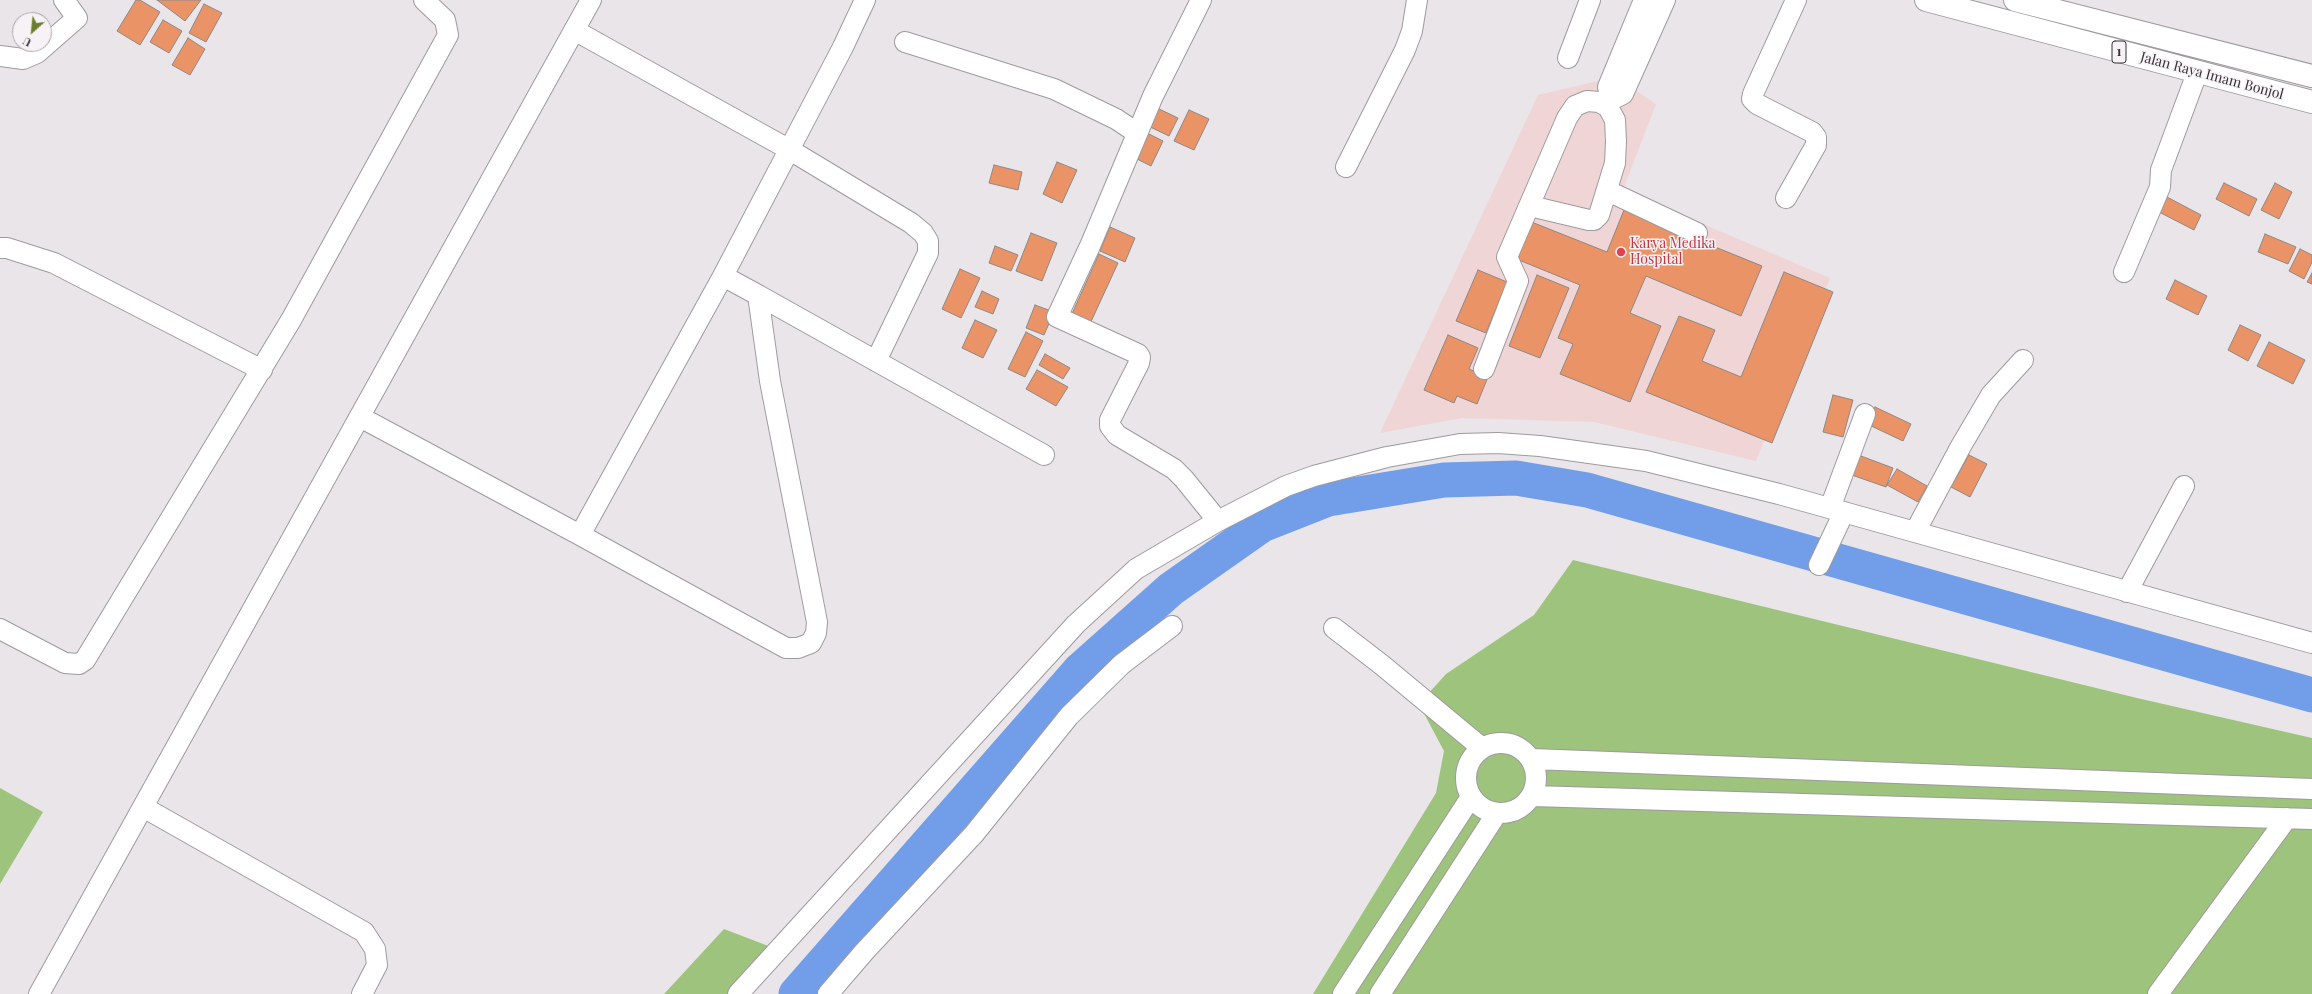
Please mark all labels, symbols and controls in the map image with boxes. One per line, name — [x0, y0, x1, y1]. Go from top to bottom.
north arrow — [12, 12, 52, 52]
text: U — [20, 34, 34, 51]
road number: 1 — [2112, 41, 2126, 63]
street label: Jalan Raya Imam Bonjol — [2139, 49, 2285, 103]
place label: Karya Medika Hospital — [1630, 236, 1716, 268]
marker: Karya Medika Hospital — [1615, 246, 1627, 258]

